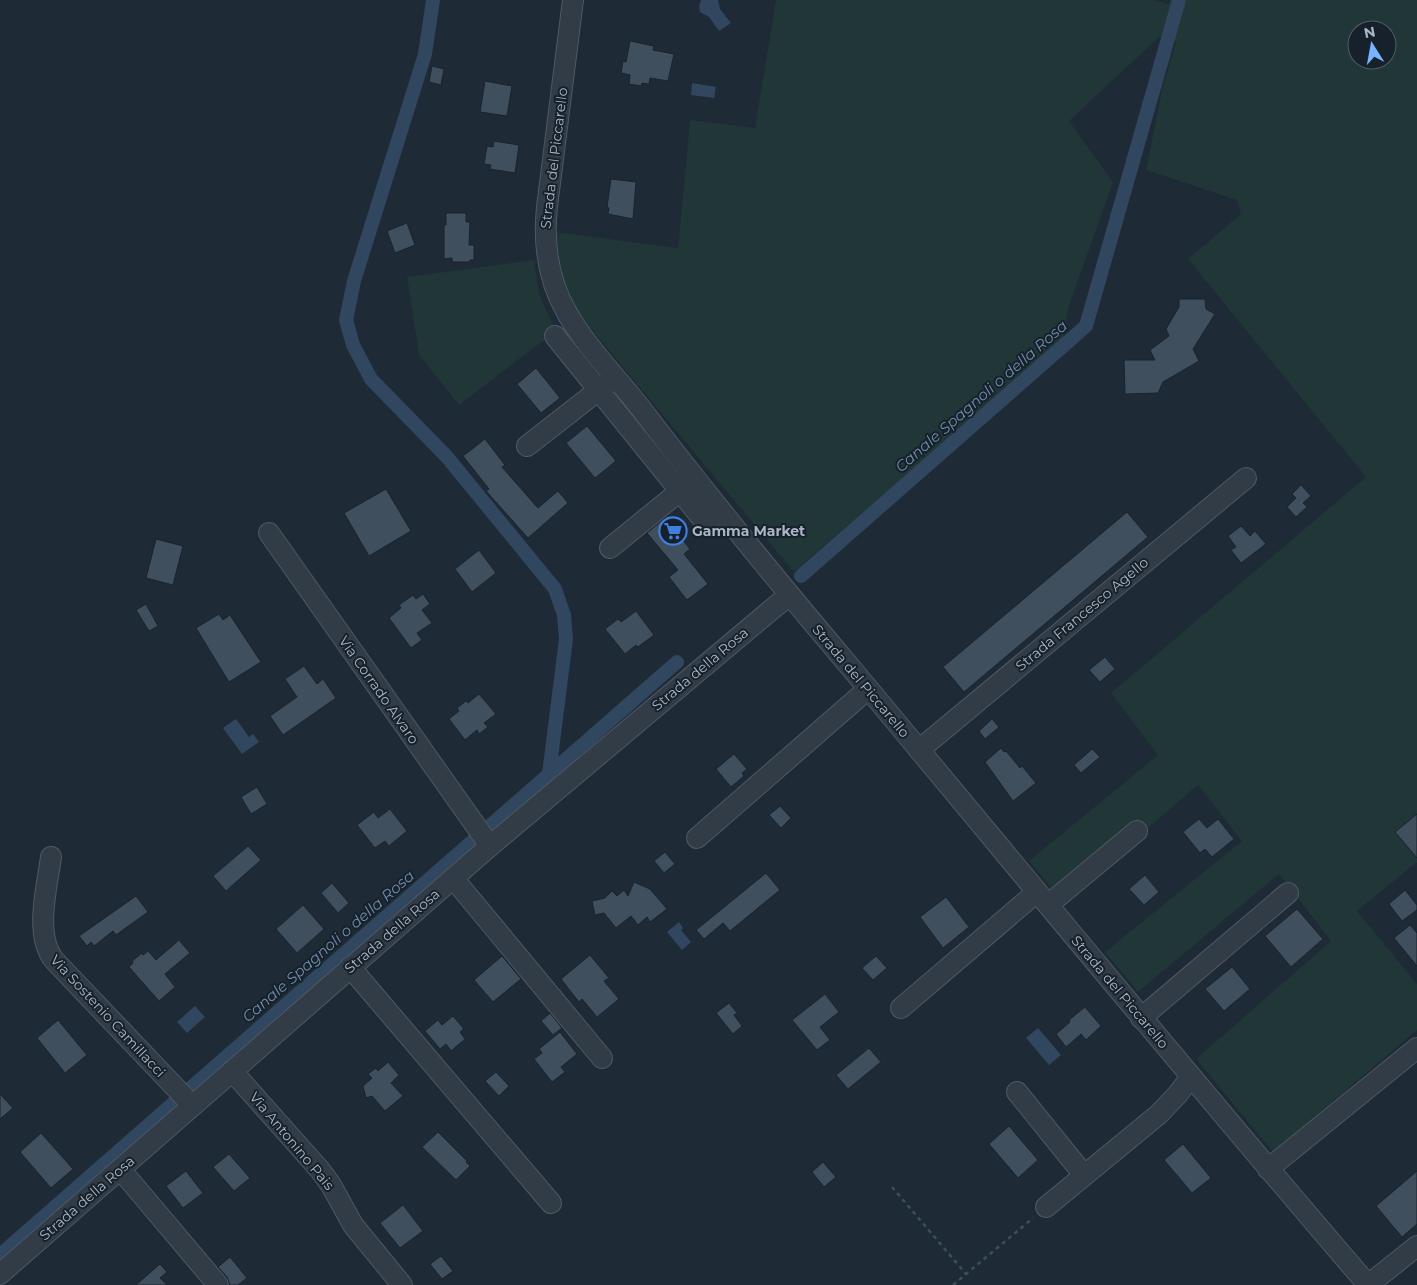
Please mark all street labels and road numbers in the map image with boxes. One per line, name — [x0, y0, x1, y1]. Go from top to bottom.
street label: Strada del Piccarello — [536, 86, 572, 230]
street label: Strada Francesco Agello — [1012, 553, 1152, 675]
street label: Strada del Piccarello — [808, 621, 914, 741]
street label: Strada della Rosa — [648, 623, 752, 715]
street label: Via Corrado Alvaro — [335, 632, 423, 748]
street label: Strada della Rosa — [341, 885, 443, 977]
street label: Strada del Piccarello — [1067, 932, 1173, 1052]
street label: Via Sostenio Camillacci — [47, 951, 169, 1081]
street label: Via Antonino Pais — [246, 1088, 338, 1194]
street label: Strada della Rosa — [36, 1152, 138, 1244]

